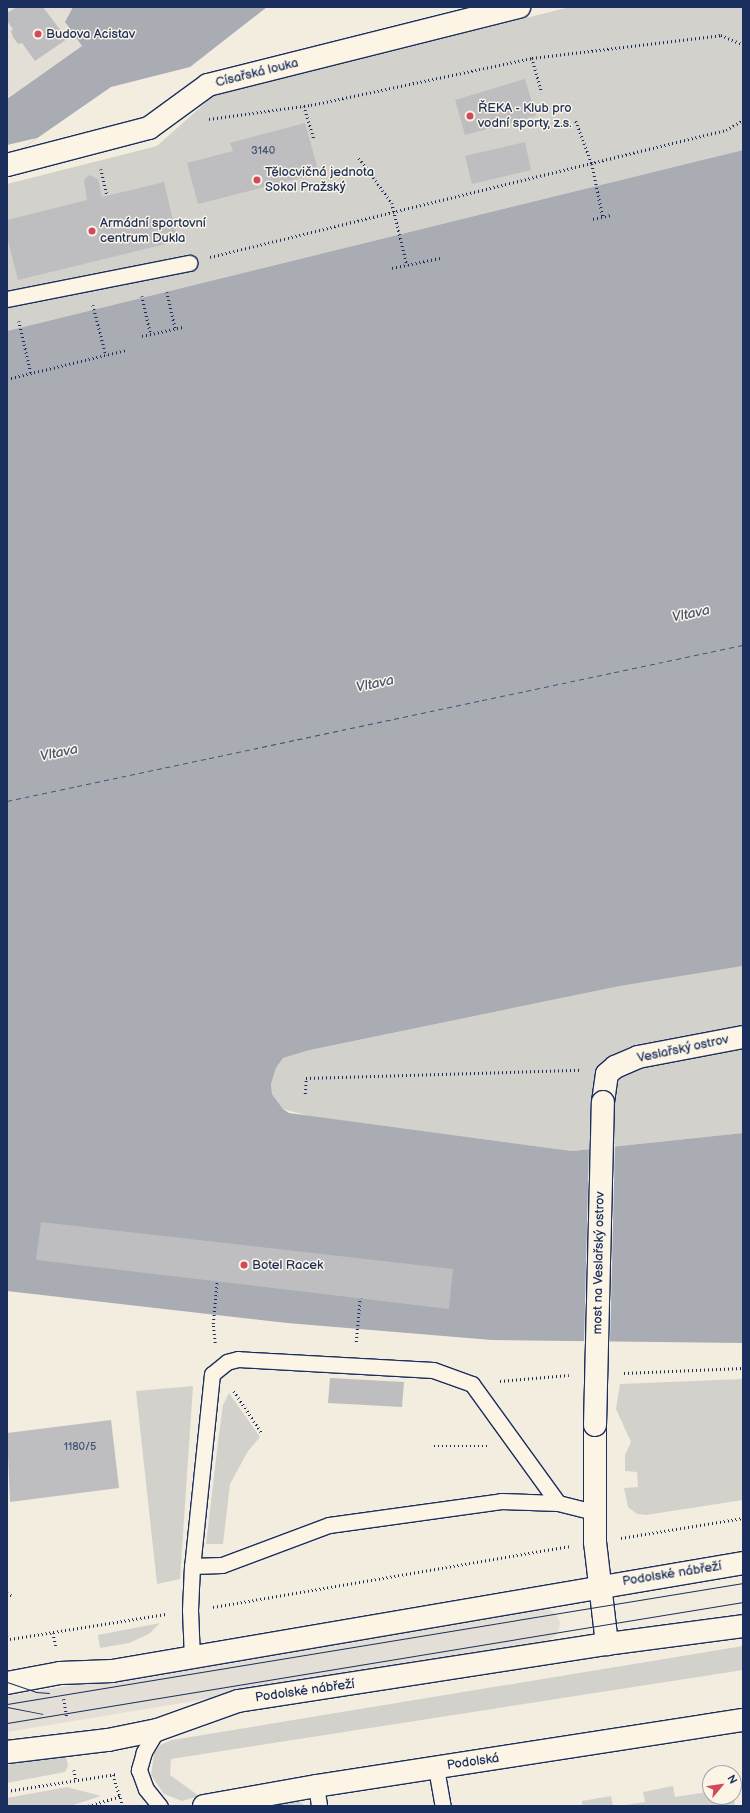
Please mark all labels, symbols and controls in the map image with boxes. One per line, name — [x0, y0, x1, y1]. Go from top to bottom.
place label: Budova Acistav — [46, 26, 135, 42]
marker: Budova Acistav — [33, 29, 43, 39]
street label: Císařská louka — [214, 55, 300, 91]
place label: ŘEKA - Klub pro vodní sporty, z.s. — [478, 101, 573, 132]
marker: ŘEKA - Klub pro vodní sporty, z.s. — [465, 111, 475, 121]
house number: 3140 — [251, 144, 275, 158]
place label: Tělocvičná jednota Sokol Pražský — [265, 165, 374, 196]
marker: Tělocvičná jednota Sokol Pražský — [252, 175, 262, 185]
place label: Armádní sportovní centrum Dukla — [100, 216, 206, 247]
marker: Armádní sportovní centrum Dukla — [87, 226, 97, 236]
water label: Vltava — [671, 602, 711, 626]
water label: Vltava — [355, 672, 395, 696]
water label: Vltava — [39, 741, 79, 765]
street label: Veslařský ostrov — [635, 1032, 731, 1066]
street label: most na Veslařský ostrov — [590, 1191, 608, 1335]
place label: Botel Racek — [252, 1257, 323, 1273]
marker: Botel Racek — [239, 1260, 249, 1270]
house number: 1180/5 — [64, 1440, 96, 1454]
street label: Podolské nábřeží — [621, 1558, 723, 1590]
street label: Podolské nábřeží — [254, 1676, 356, 1706]
street label: Podolská — [446, 1751, 500, 1773]
north arrow — [702, 1765, 742, 1805]
text: N — [724, 1773, 740, 1786]

